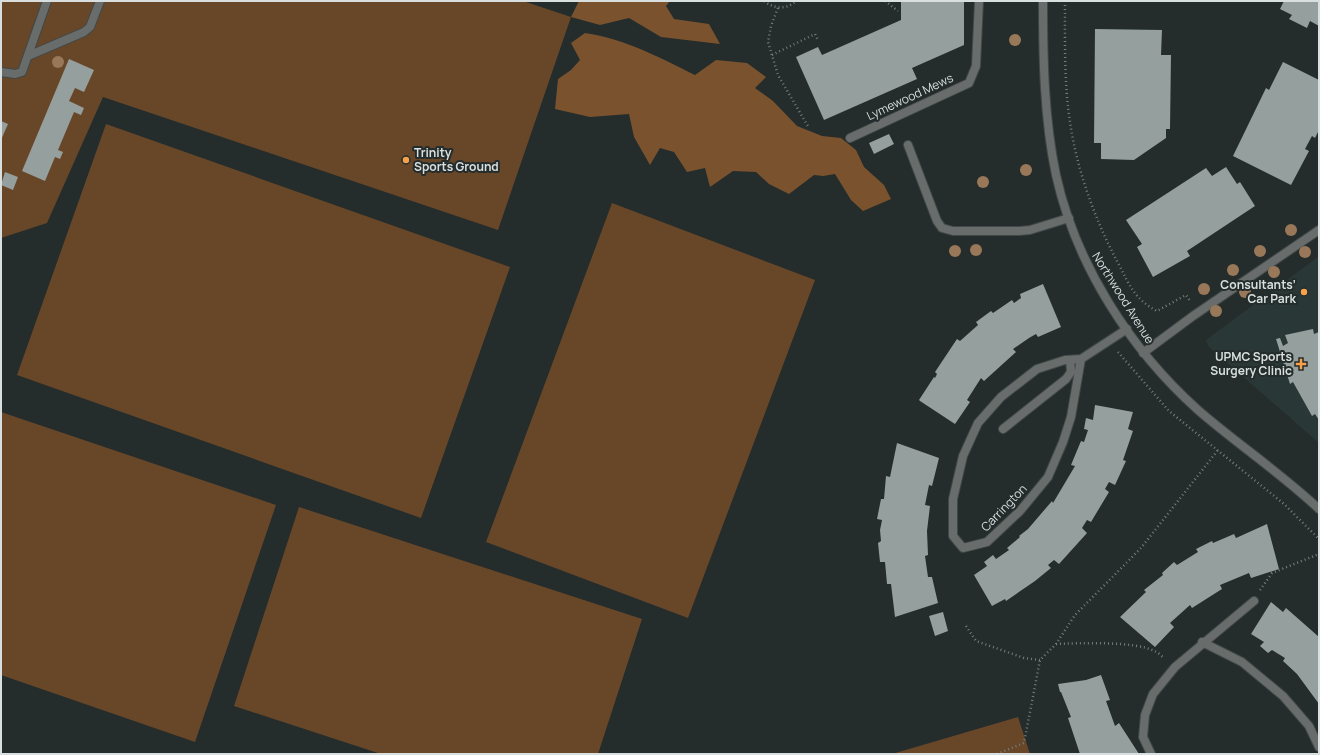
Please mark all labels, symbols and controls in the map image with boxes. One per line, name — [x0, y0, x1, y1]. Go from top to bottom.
street label: Lymewood Mews — [864, 69, 956, 124]
place label: Trinity Sports Ground — [414, 144, 499, 175]
marker: Trinity Sports Ground — [401, 155, 411, 165]
street label: Northwood Avenue — [1088, 249, 1159, 347]
place label: Consultants’ Car Park — [1220, 276, 1297, 307]
marker: Consultants’ Car Park — [1299, 287, 1309, 297]
place label: UPMC Sports Surgery Clinic — [1210, 348, 1292, 379]
marker: UPMC Sports Surgery Clinic — [1295, 358, 1307, 370]
street label: Carrington — [977, 480, 1031, 535]

